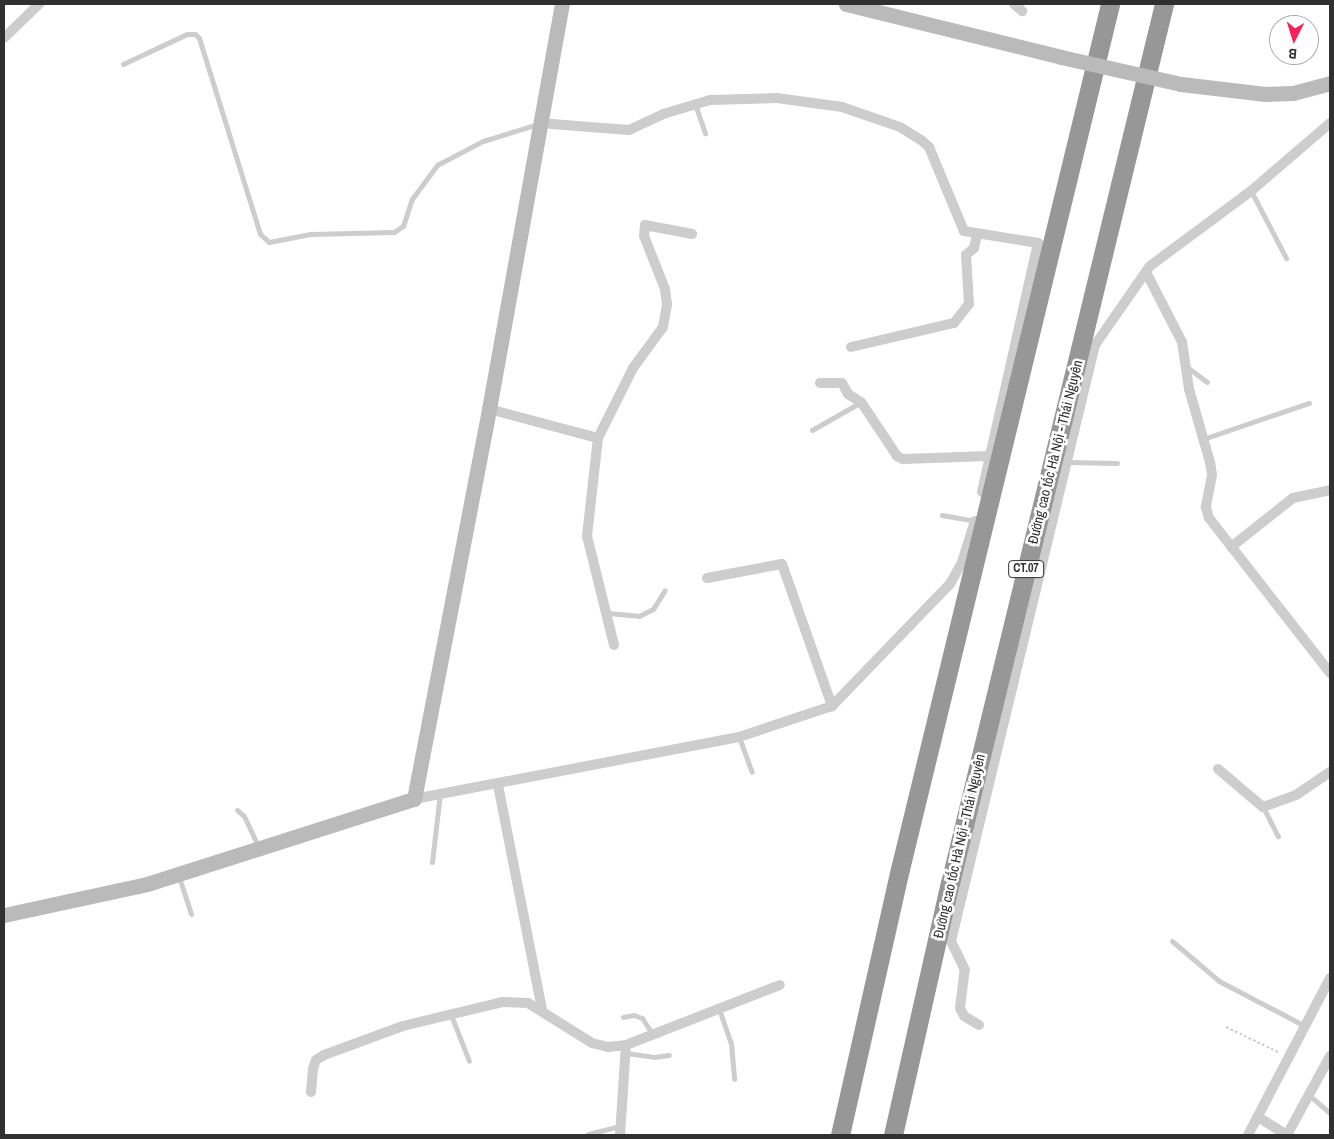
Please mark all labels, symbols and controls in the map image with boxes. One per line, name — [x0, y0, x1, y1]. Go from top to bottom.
north arrow — [1269, 15, 1319, 65]
text: B — [1288, 45, 1298, 63]
street label: Đường cao tốc Hà Nội - Thái Nguyên — [1024, 358, 1086, 546]
road number: CT.07 — [1007, 560, 1045, 578]
street label: Đường cao tốc Hà Nội - Thái Nguyên — [930, 752, 988, 940]

